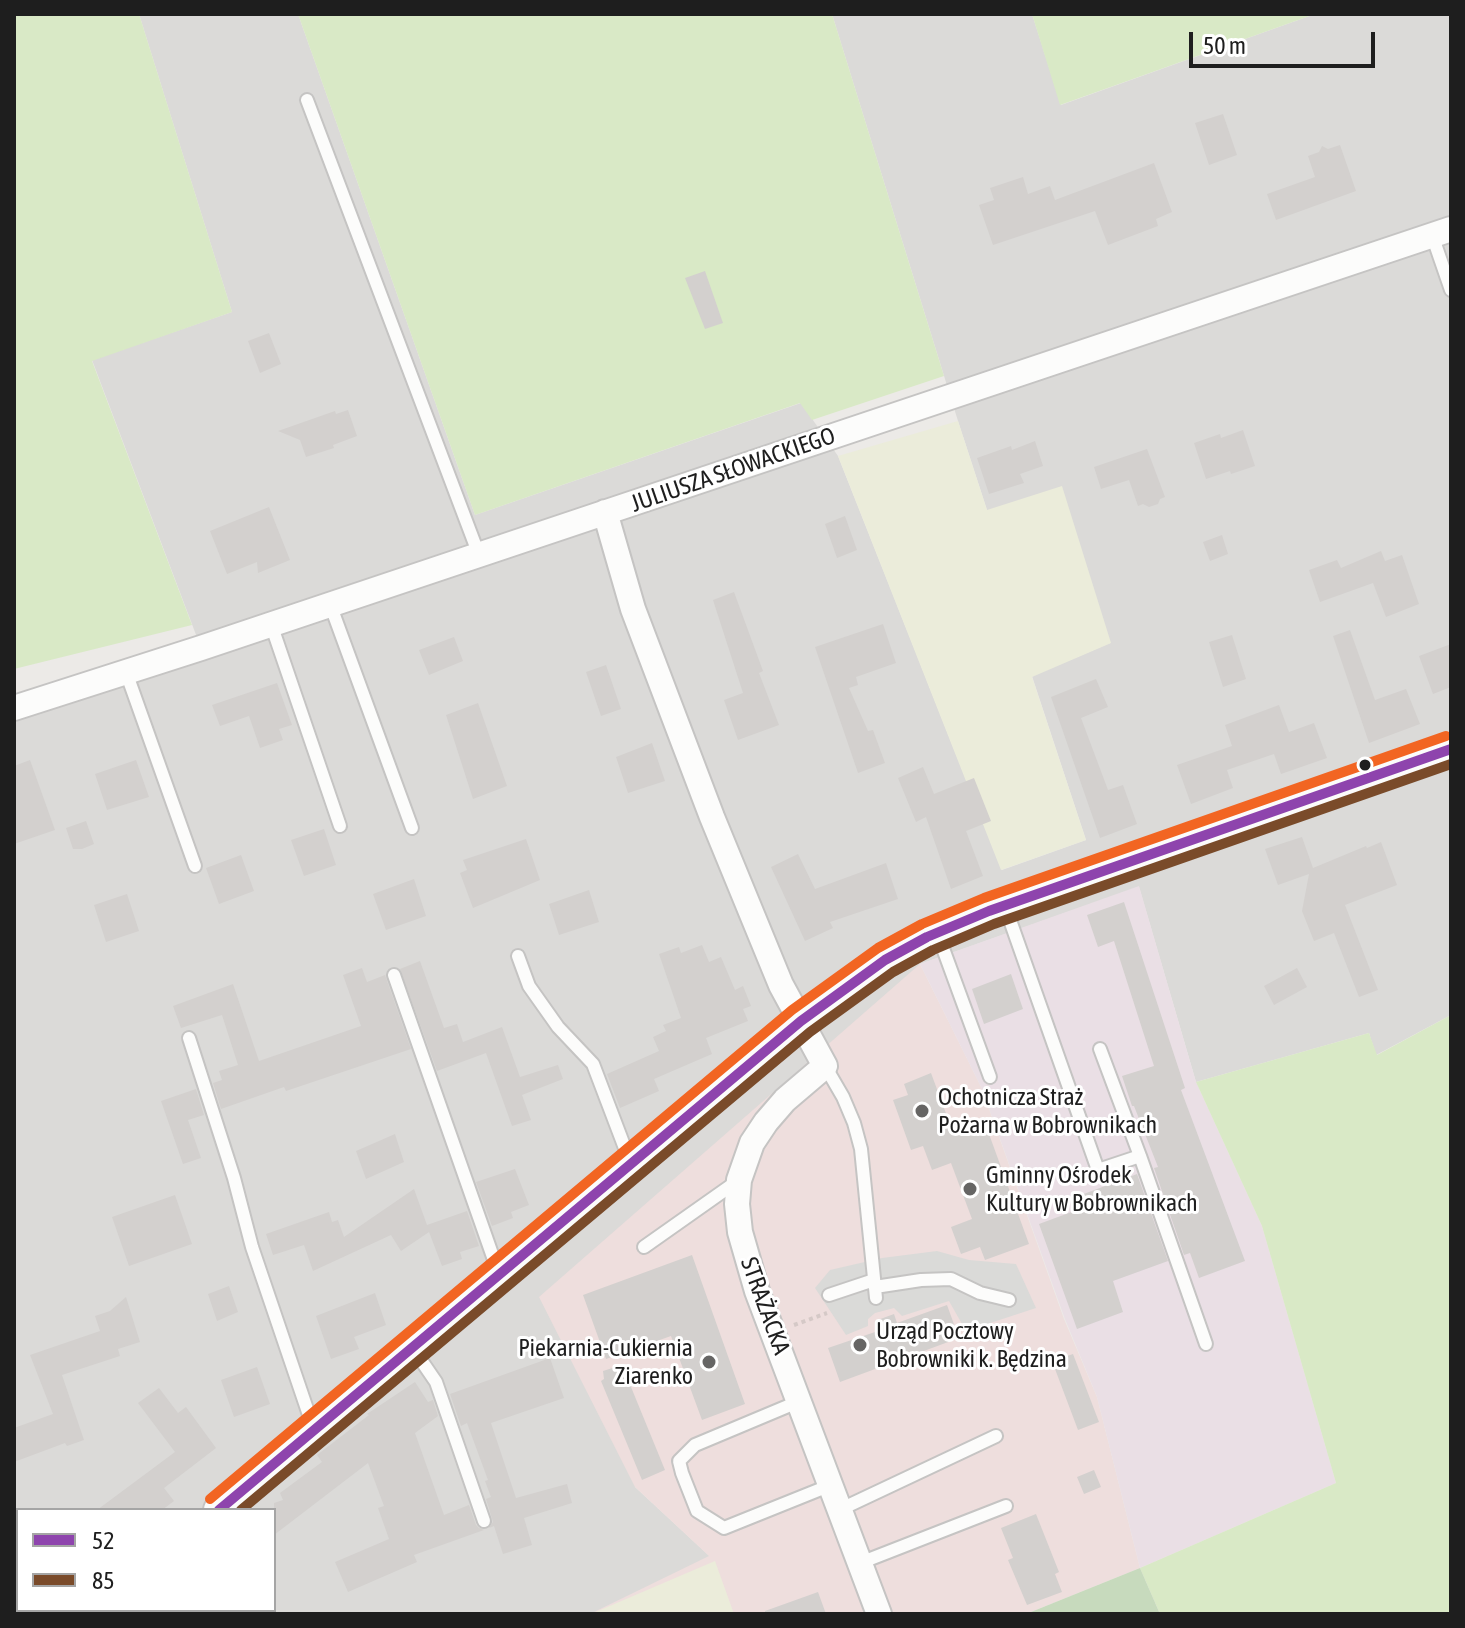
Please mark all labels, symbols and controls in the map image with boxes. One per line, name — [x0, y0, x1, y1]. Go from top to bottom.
scale bar — [1193, 16, 1379, 66]
text: 50 m — [1203, 32, 1246, 59]
street label: JULIUSZA SŁOWACKIEGO — [627, 421, 839, 519]
unlabelled marker — [1357, 757, 1373, 773]
place label: Ochotnicza Straż Pożarna w Bobrownikach — [938, 1083, 1157, 1139]
marker: Ochotnicza Straż Pożarna w Bobrownikach — [913, 1102, 931, 1120]
place label: Gminny Ośrodek Kultury w Bobrownikach — [986, 1161, 1198, 1217]
marker: Gminny Ośrodek Kultury w Bobrownikach — [961, 1180, 979, 1198]
street label: STRAŻACKA — [734, 1254, 796, 1358]
place label: Urząd Pocztowy Bobrowniki k. Będzina — [876, 1317, 1067, 1373]
place label: Piekarnia-Cukiernia Ziarenko — [518, 1334, 693, 1390]
marker: Urząd Pocztowy Bobrowniki k. Będzina — [851, 1336, 869, 1354]
marker: Piekarnia-Cukiernia Ziarenko — [700, 1353, 718, 1371]
legend — [16, 1508, 276, 1612]
text: 52 — [92, 1527, 115, 1554]
text: 85 — [92, 1567, 115, 1594]

